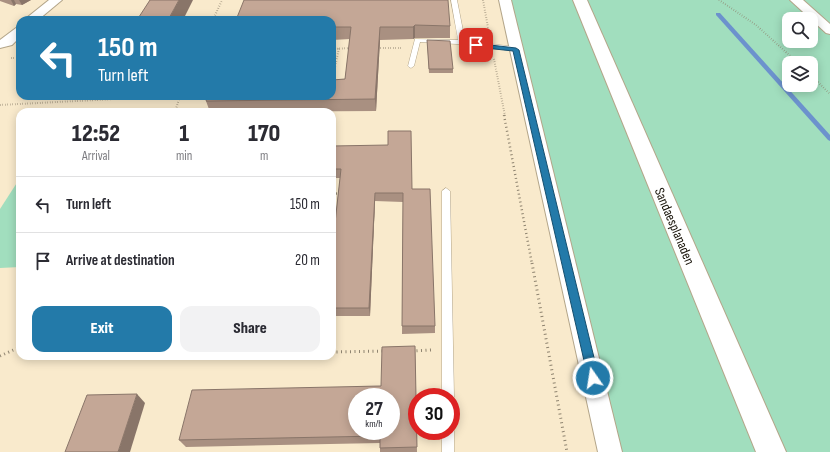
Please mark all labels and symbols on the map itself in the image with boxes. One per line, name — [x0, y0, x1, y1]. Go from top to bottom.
pin — [459, 28, 493, 62]
street label: Sandaesplanaden — [651, 185, 698, 267]
position arrow — [572, 357, 614, 399]
speed limit sign: 30 — [408, 388, 460, 440]

